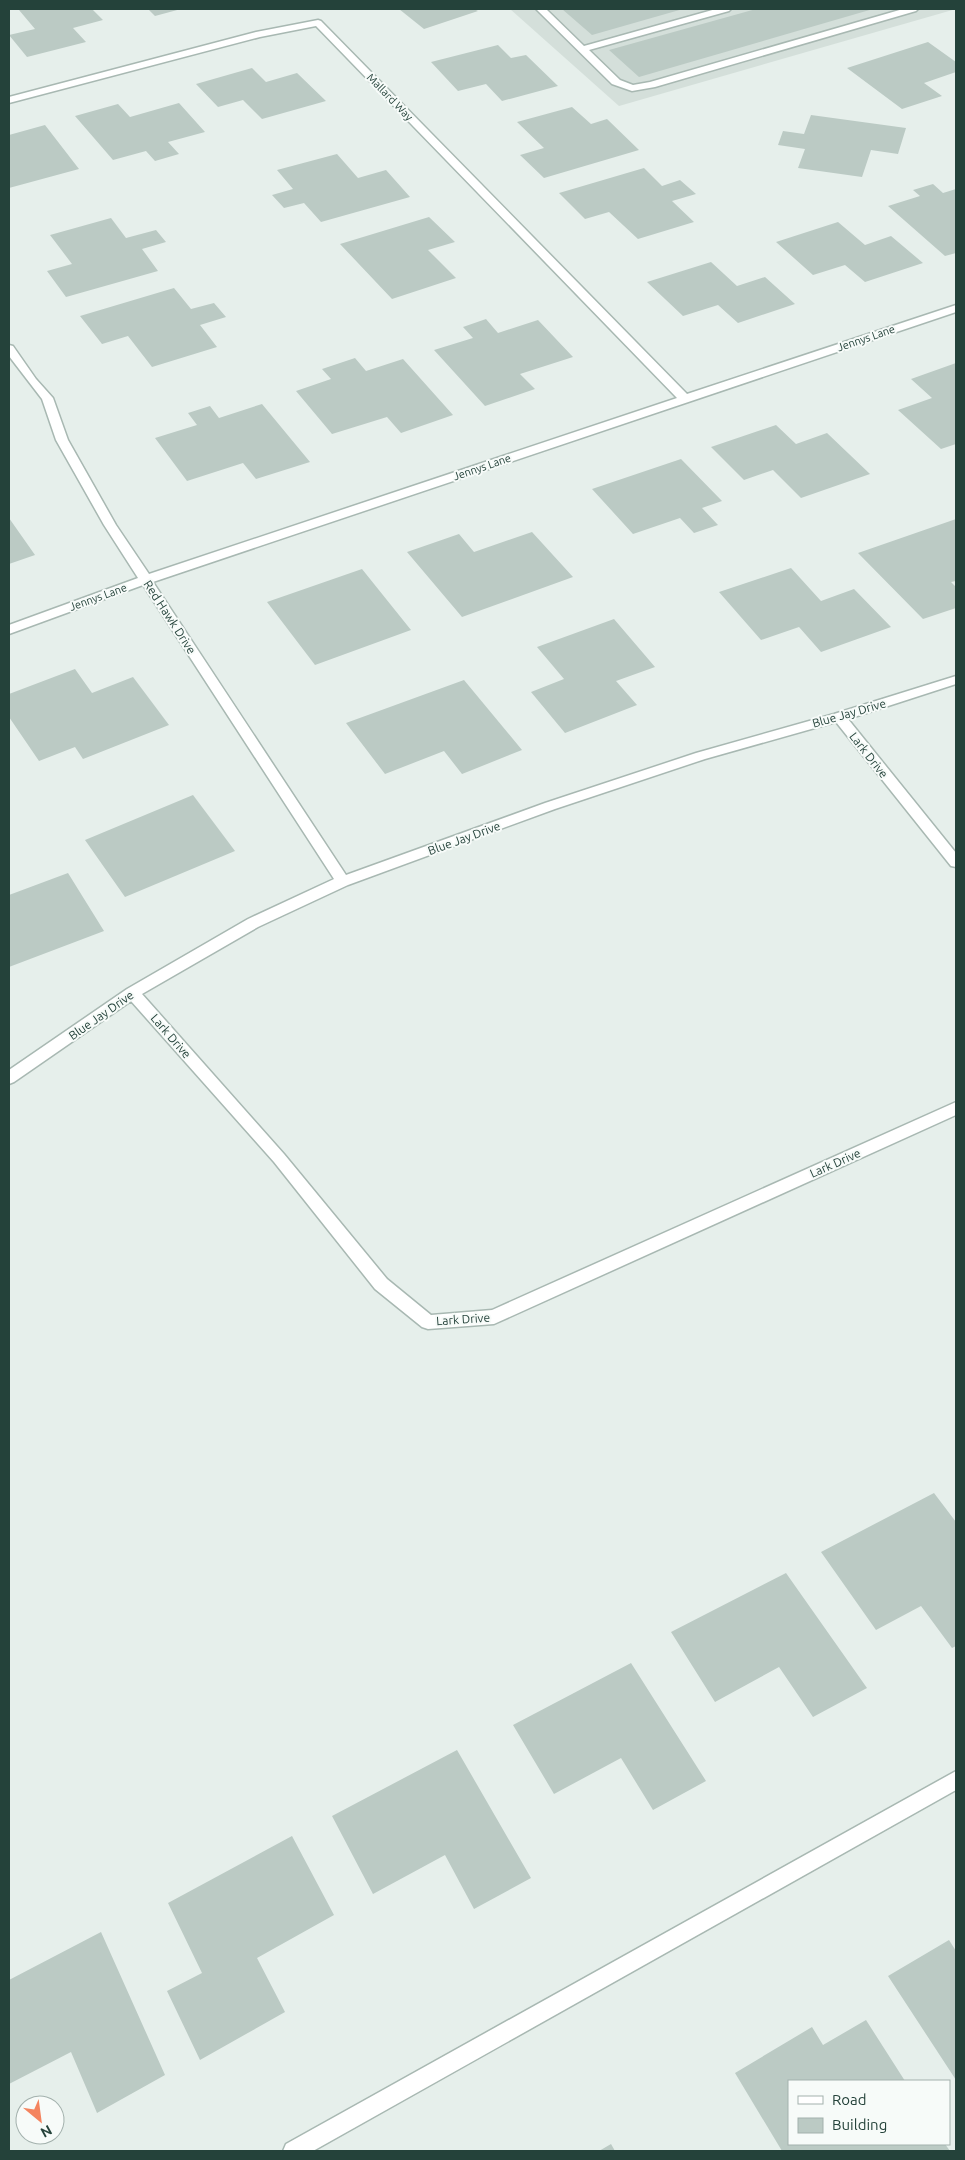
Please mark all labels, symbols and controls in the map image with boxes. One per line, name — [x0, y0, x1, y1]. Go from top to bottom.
street label: Mallard Way — [365, 71, 416, 123]
street label: Jennys Lane — [836, 323, 896, 353]
street label: Jennys Lane — [452, 452, 512, 482]
street label: Red Hawk Drive — [141, 578, 199, 656]
street label: Jennys Lane — [68, 581, 128, 613]
street label: Blue Jay Drive — [811, 696, 887, 730]
street label: Lark Drive — [847, 730, 891, 780]
street label: Blue Jay Drive — [426, 819, 502, 857]
street label: Blue Jay Drive — [66, 988, 136, 1042]
street label: Lark Drive — [148, 1011, 194, 1061]
street label: Lark Drive — [808, 1146, 862, 1180]
street label: Lark Drive — [436, 1311, 490, 1327]
legend — [788, 2080, 950, 2145]
text: Road — [832, 2091, 867, 2108]
north arrow — [15, 2095, 65, 2145]
text: Building — [832, 2116, 887, 2133]
text: N — [38, 2122, 55, 2141]

